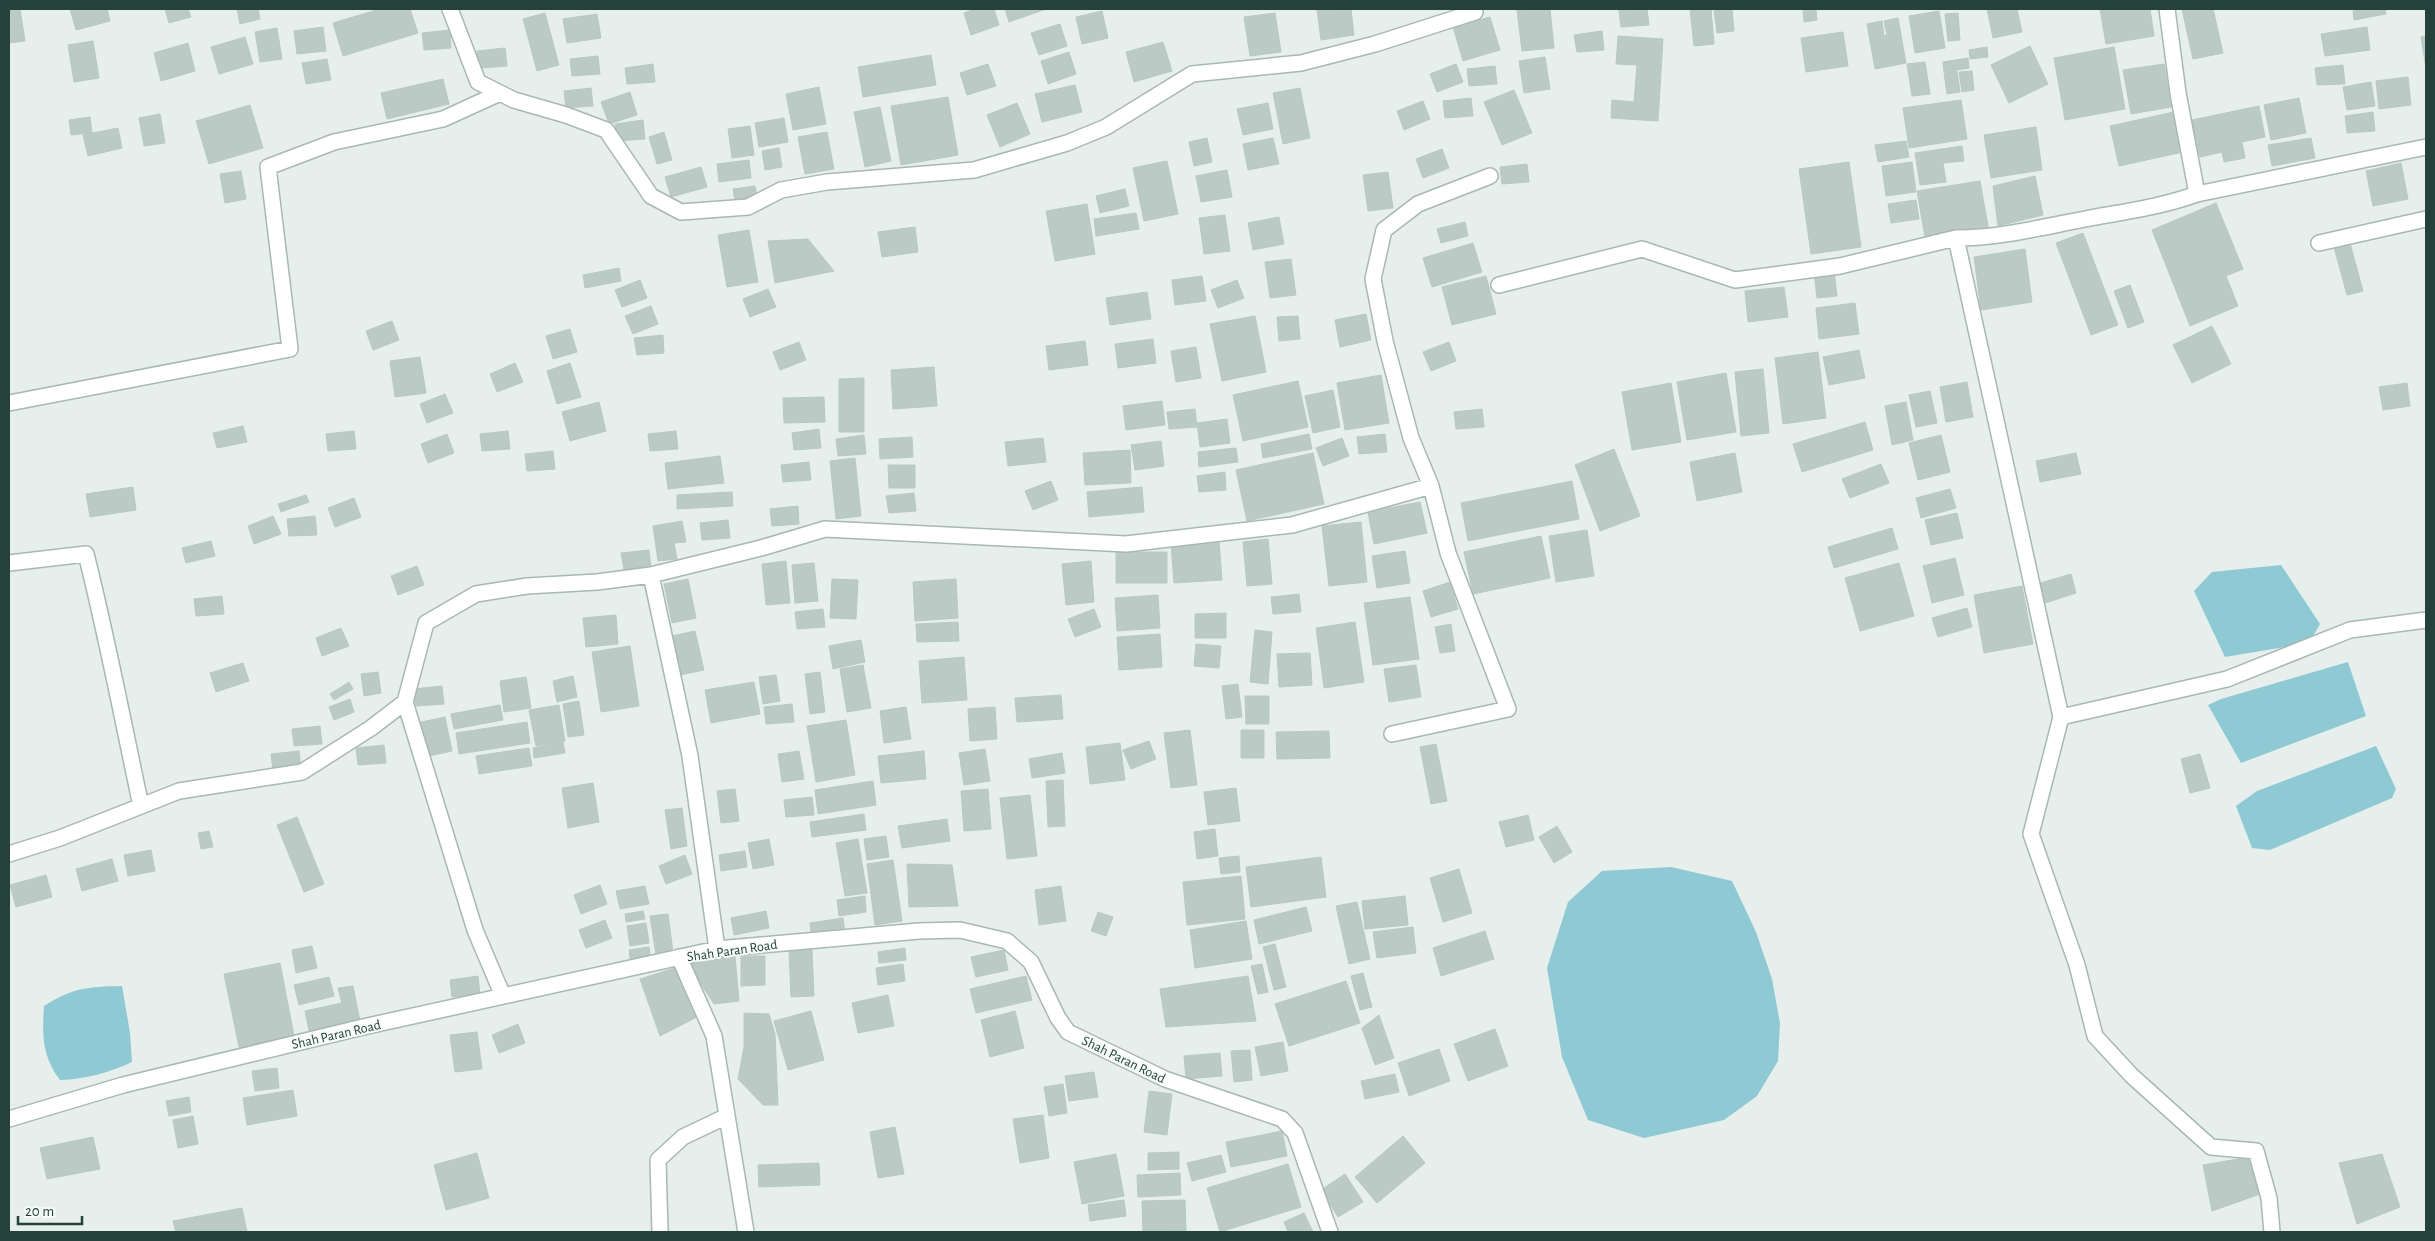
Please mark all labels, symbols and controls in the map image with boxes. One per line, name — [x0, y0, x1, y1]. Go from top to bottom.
street label: Shah Paran Road — [686, 938, 778, 964]
street label: Shah Paran Road — [290, 1018, 382, 1052]
street label: Shah Paran Road — [1080, 1034, 1168, 1086]
scale bar — [18, 1194, 81, 1226]
text: 20 m — [25, 1204, 54, 1219]

